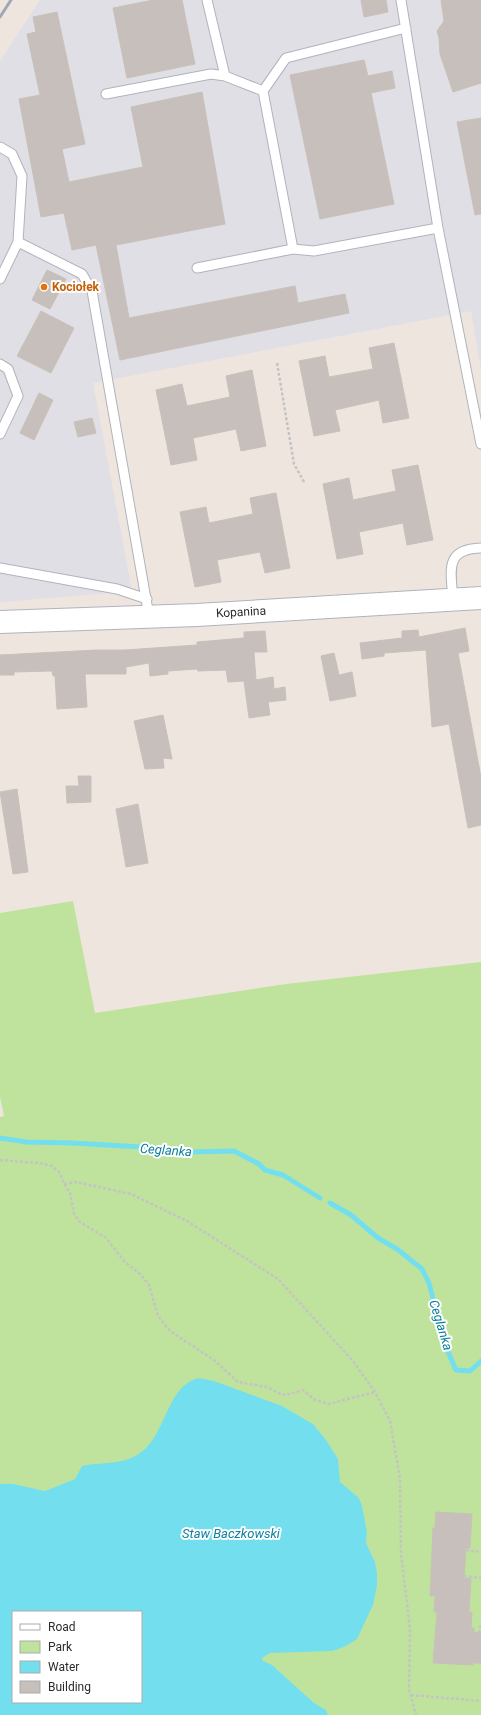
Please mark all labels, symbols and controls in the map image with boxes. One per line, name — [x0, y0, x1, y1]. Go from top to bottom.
place label: Kociołek — [52, 280, 100, 294]
marker: Kociołek — [39, 282, 49, 292]
street label: Kopanina — [216, 604, 266, 620]
water label: Ceglanka — [139, 1141, 193, 1159]
water label: Ceglanka — [426, 1298, 456, 1352]
water label: Staw Baczkowski — [182, 1526, 281, 1541]
legend — [12, 1611, 142, 1703]
text: Road — [48, 1620, 76, 1634]
text: Park — [48, 1640, 73, 1654]
text: Water — [48, 1660, 79, 1674]
text: Building — [48, 1680, 91, 1694]

